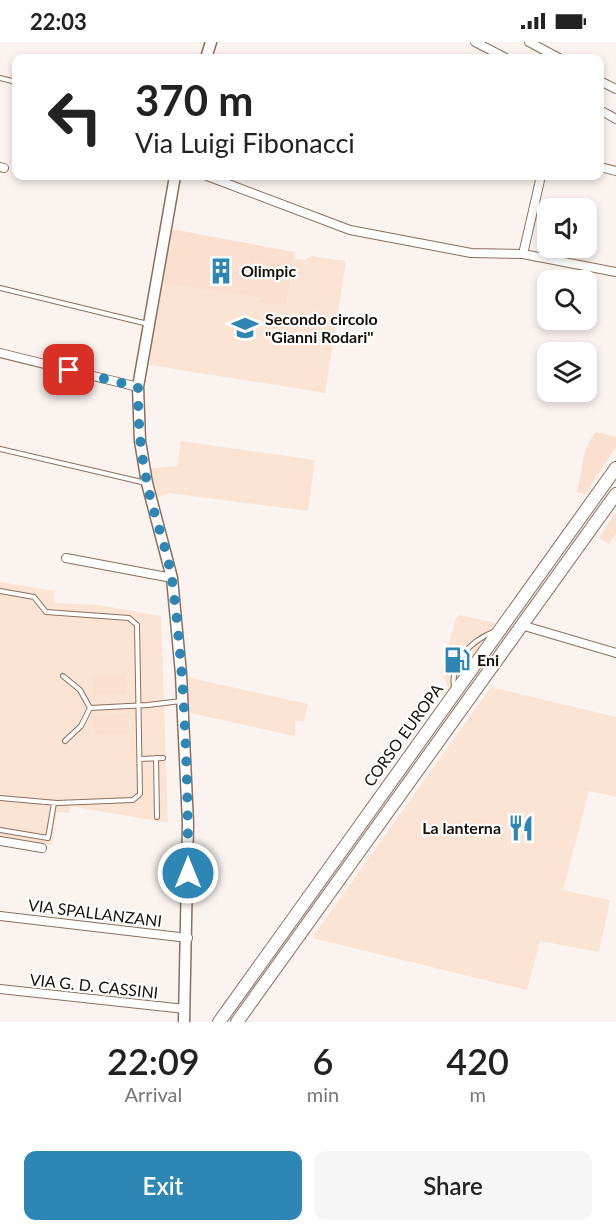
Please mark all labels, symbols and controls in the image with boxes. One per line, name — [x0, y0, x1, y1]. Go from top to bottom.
text: 22:03 — [30, 8, 87, 35]
text: 370 m — [135, 75, 253, 125]
icon: left — [36, 78, 114, 156]
text: Via Luigi Fibonacci — [135, 126, 355, 159]
map controls — [537, 198, 597, 402]
button: sound — [537, 198, 597, 258]
building icon: Olimpic — [206, 256, 236, 286]
place label: Olimpic — [241, 261, 296, 280]
button: search — [537, 270, 597, 330]
place label: Secondo circolo "Gianni Rodari" — [265, 309, 378, 346]
school or university icon: Secondo circolo "Gianni Rodari" — [230, 313, 260, 343]
button: layers — [537, 342, 597, 402]
pin — [43, 344, 94, 395]
icon: arrive — [52, 353, 85, 386]
fuel station icon: Eni — [442, 645, 472, 675]
place label: Eni — [477, 650, 499, 669]
street label: CORSO EUROPA — [359, 680, 446, 790]
restaurant icon: La lanterna — [506, 813, 536, 843]
place label: La lanterna — [422, 818, 501, 837]
position arrow — [156, 841, 220, 905]
street label: VIA SPALLANZANI — [27, 895, 163, 930]
street label: VIA G. D. CASSINI — [29, 969, 159, 1002]
text: 22:09 — [107, 1039, 200, 1083]
text: 6 — [313, 1039, 333, 1083]
text: 420 — [446, 1039, 509, 1083]
text: Arrival — [125, 1082, 182, 1106]
text: min — [307, 1082, 339, 1106]
text: m — [469, 1082, 486, 1106]
button: Exit — [24, 1151, 302, 1220]
button: Share — [314, 1151, 592, 1220]

